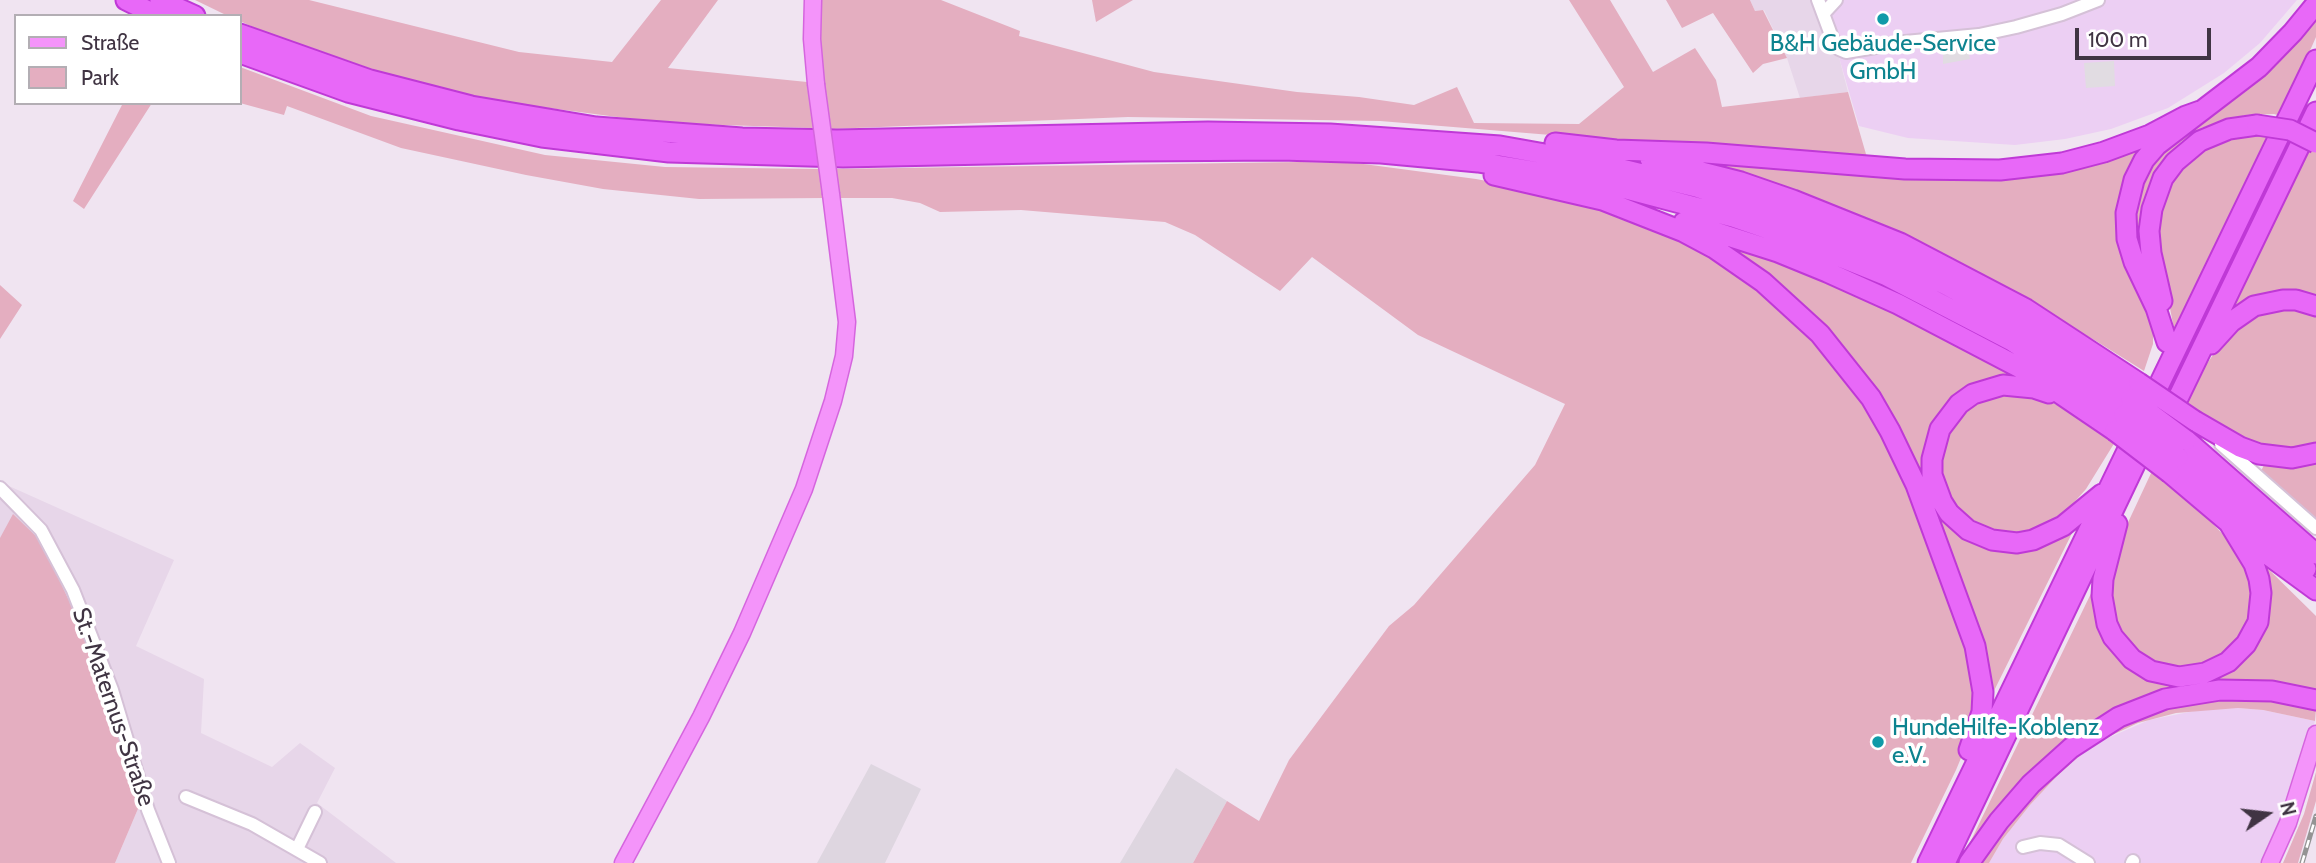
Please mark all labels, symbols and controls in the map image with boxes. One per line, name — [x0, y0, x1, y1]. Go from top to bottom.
marker: B&H Gebäude-Service GmbH — [1875, 11, 1891, 27]
legend — [14, 14, 242, 105]
scale bar — [2078, 14, 2214, 58]
text: 100 m — [2088, 27, 2147, 52]
text: Straße — [81, 30, 139, 55]
place label: B&H Gebäude-Service GmbH — [1770, 30, 1996, 86]
text: Park — [81, 65, 119, 90]
street label: St.-Maternus-Straße — [66, 604, 160, 810]
place label: HundeHilfe-Koblenz e.V. — [1892, 714, 2099, 770]
marker: HundeHilfe-Koblenz e.V. — [1870, 734, 1886, 750]
north arrow — [2232, 779, 2302, 849]
text: N — [2275, 799, 2301, 818]

